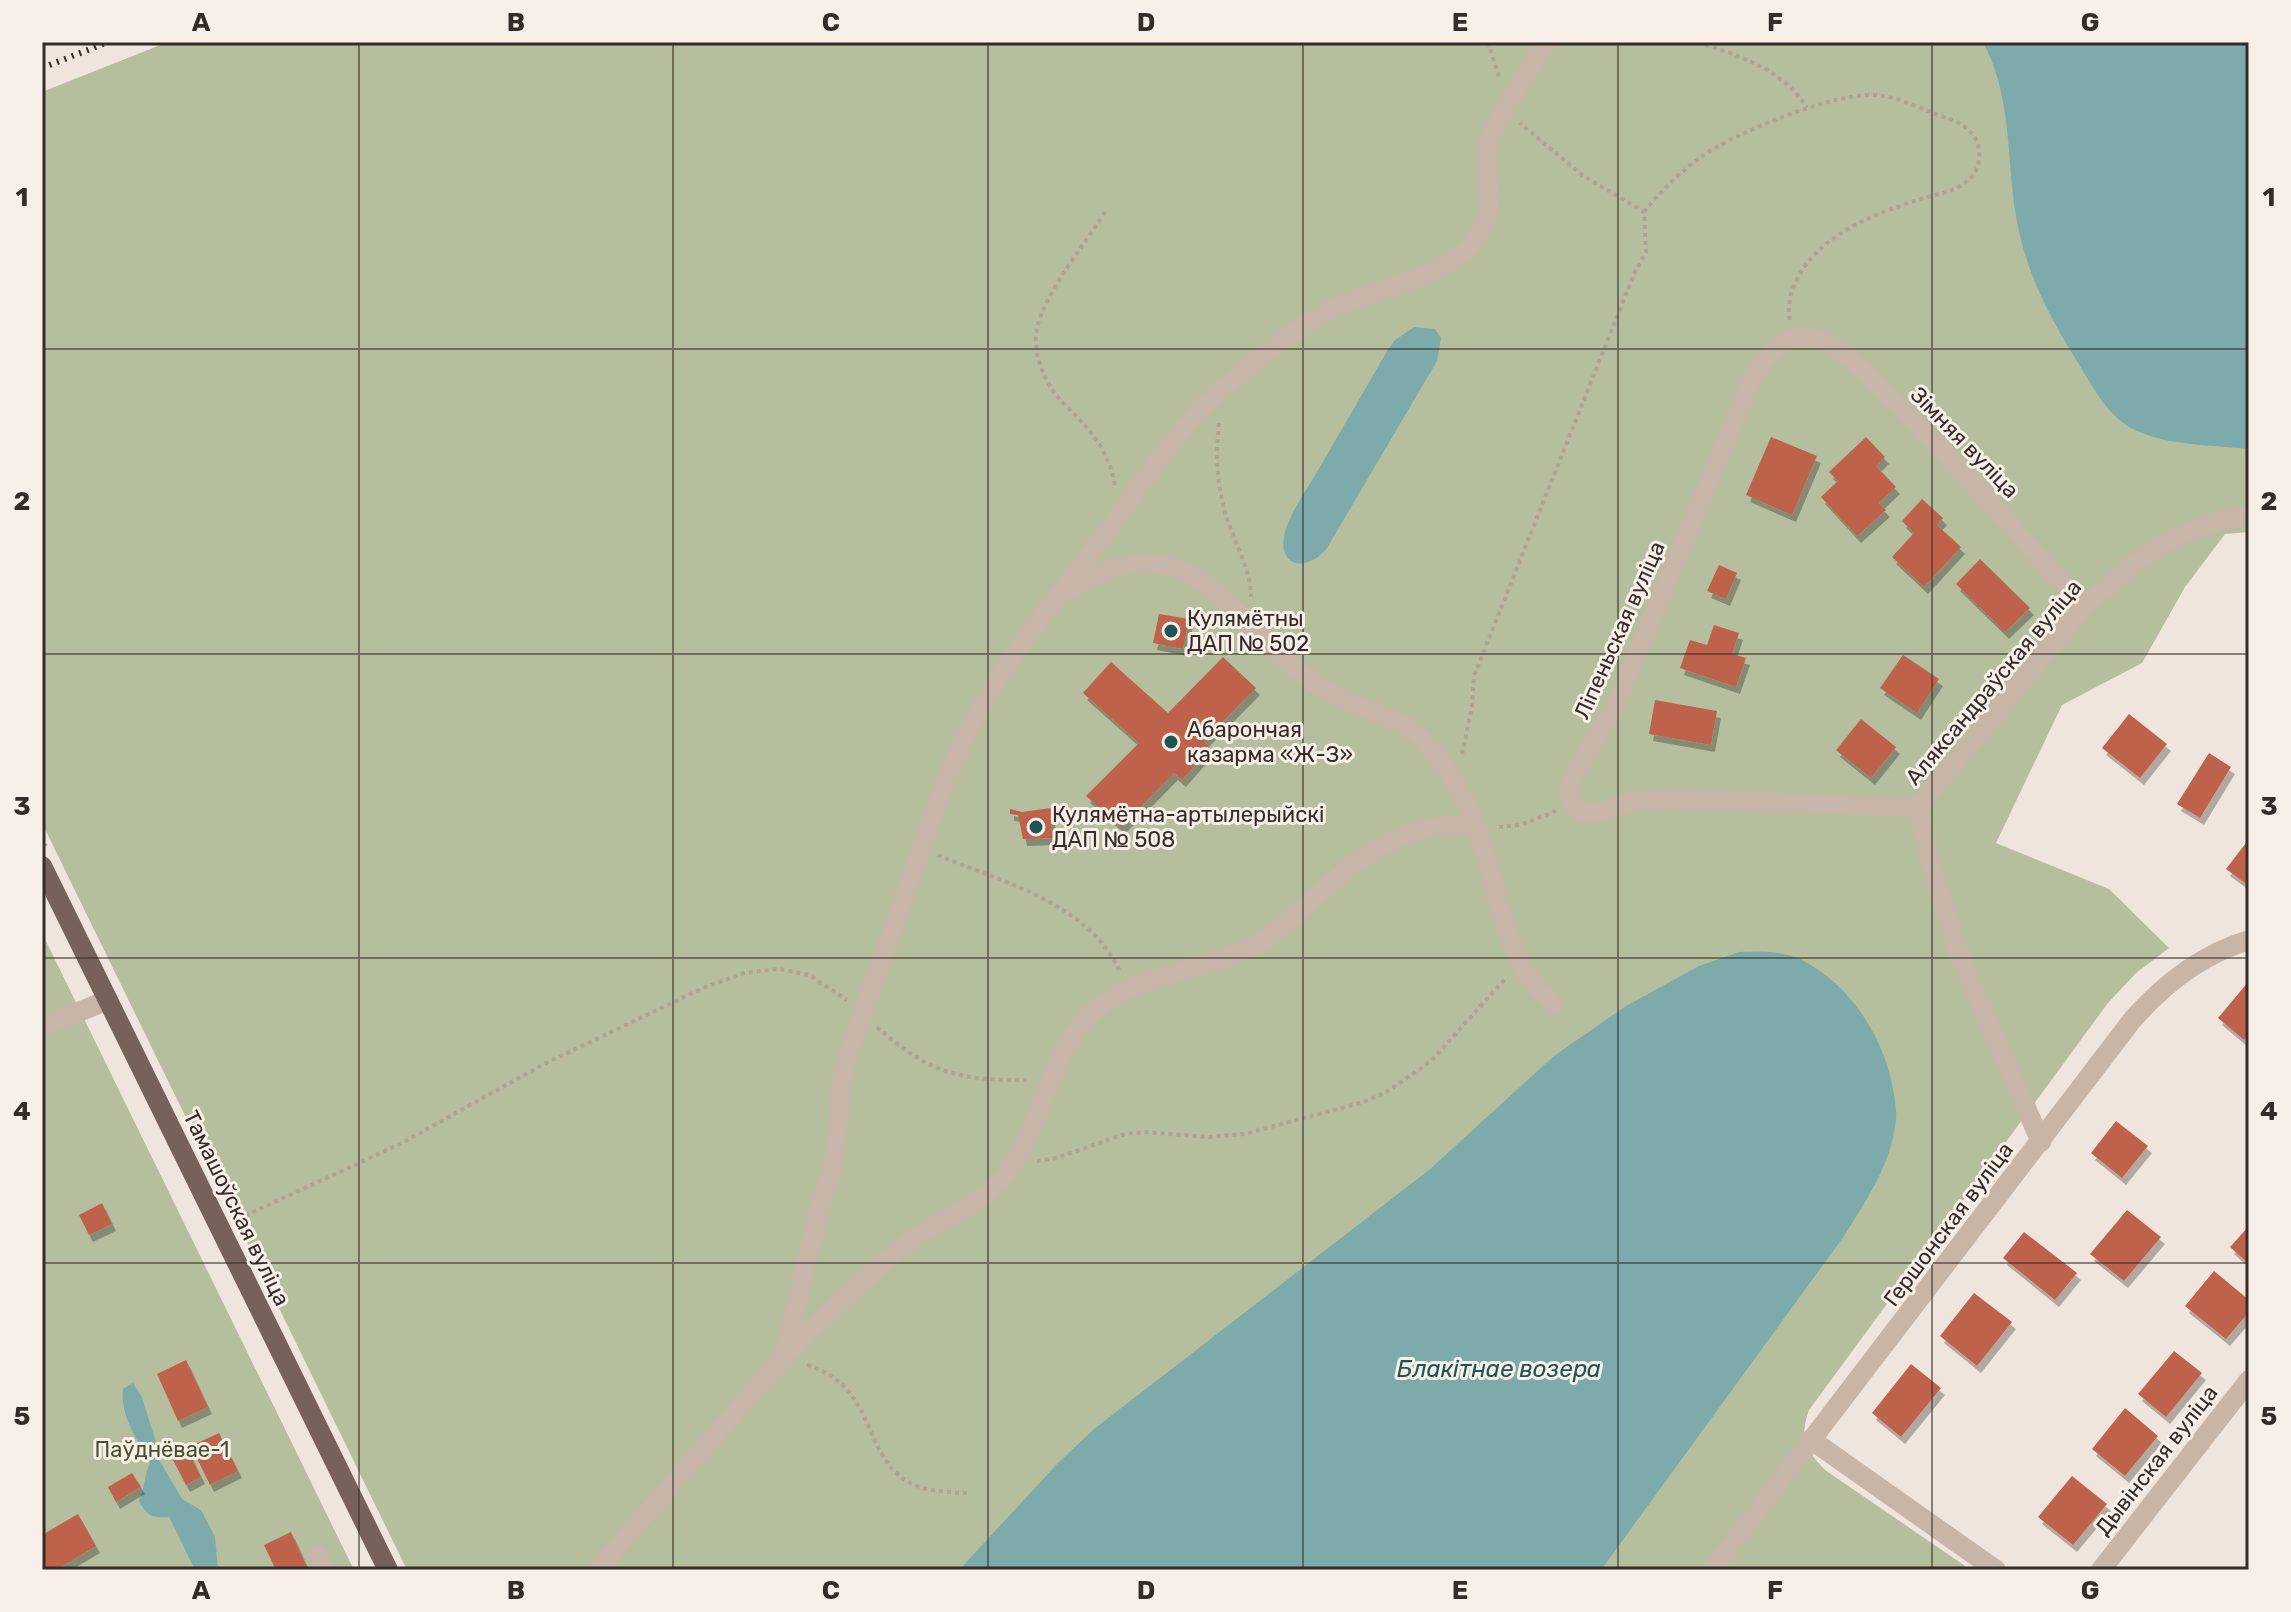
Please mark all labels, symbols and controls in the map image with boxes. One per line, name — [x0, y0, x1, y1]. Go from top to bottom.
text: A — [192, 7, 211, 38]
text: B — [507, 7, 525, 38]
text: C — [822, 7, 840, 38]
text: D — [1137, 7, 1155, 38]
text: E — [1452, 7, 1468, 38]
text: F — [1767, 7, 1783, 38]
text: G — [2081, 7, 2099, 38]
text: 1 — [16, 182, 28, 213]
text: 1 — [2263, 182, 2275, 213]
street label: Зімняя вуліца — [1905, 381, 2024, 504]
text: 2 — [14, 486, 30, 517]
text: 2 — [2261, 486, 2277, 517]
street label: Ліпеньская вуліца — [1568, 537, 1671, 723]
street label: Аляксандраўская вуліца — [1900, 574, 2087, 790]
place label: Кулямётны ДАП № 502 — [1187, 605, 1309, 657]
marker: Кулямётны ДАП № 502 — [1162, 622, 1180, 640]
place label: Абарончая казарма «Ж-З» — [1187, 716, 1353, 768]
marker: Абарончая казарма «Ж-З» — [1162, 733, 1180, 751]
text: 3 — [13, 791, 31, 822]
text: 3 — [2260, 791, 2278, 822]
place label: Кулямётна-артылерыйскі ДАП № 508 — [1052, 801, 1324, 853]
marker: Кулямётна-артылерыйскі ДАП № 508 — [1027, 818, 1045, 836]
text: 4 — [13, 1096, 31, 1127]
text: 4 — [2260, 1096, 2278, 1127]
street label: Тамашоўская вуліца — [177, 1106, 296, 1310]
street label: Гершонская вуліца — [1878, 1137, 2019, 1312]
water label: Блакітнае возера — [1397, 1355, 1601, 1383]
street label: Дывінская вуліца — [2089, 1380, 2223, 1541]
text: 5 — [14, 1401, 30, 1432]
text: 5 — [2261, 1401, 2277, 1432]
park label: Паўднёвае-1 — [95, 1436, 229, 1463]
text: A — [192, 1575, 211, 1606]
text: B — [507, 1575, 525, 1606]
text: C — [822, 1575, 840, 1606]
text: D — [1137, 1575, 1155, 1606]
text: E — [1452, 1575, 1468, 1606]
text: F — [1767, 1575, 1783, 1606]
text: G — [2081, 1575, 2099, 1606]

